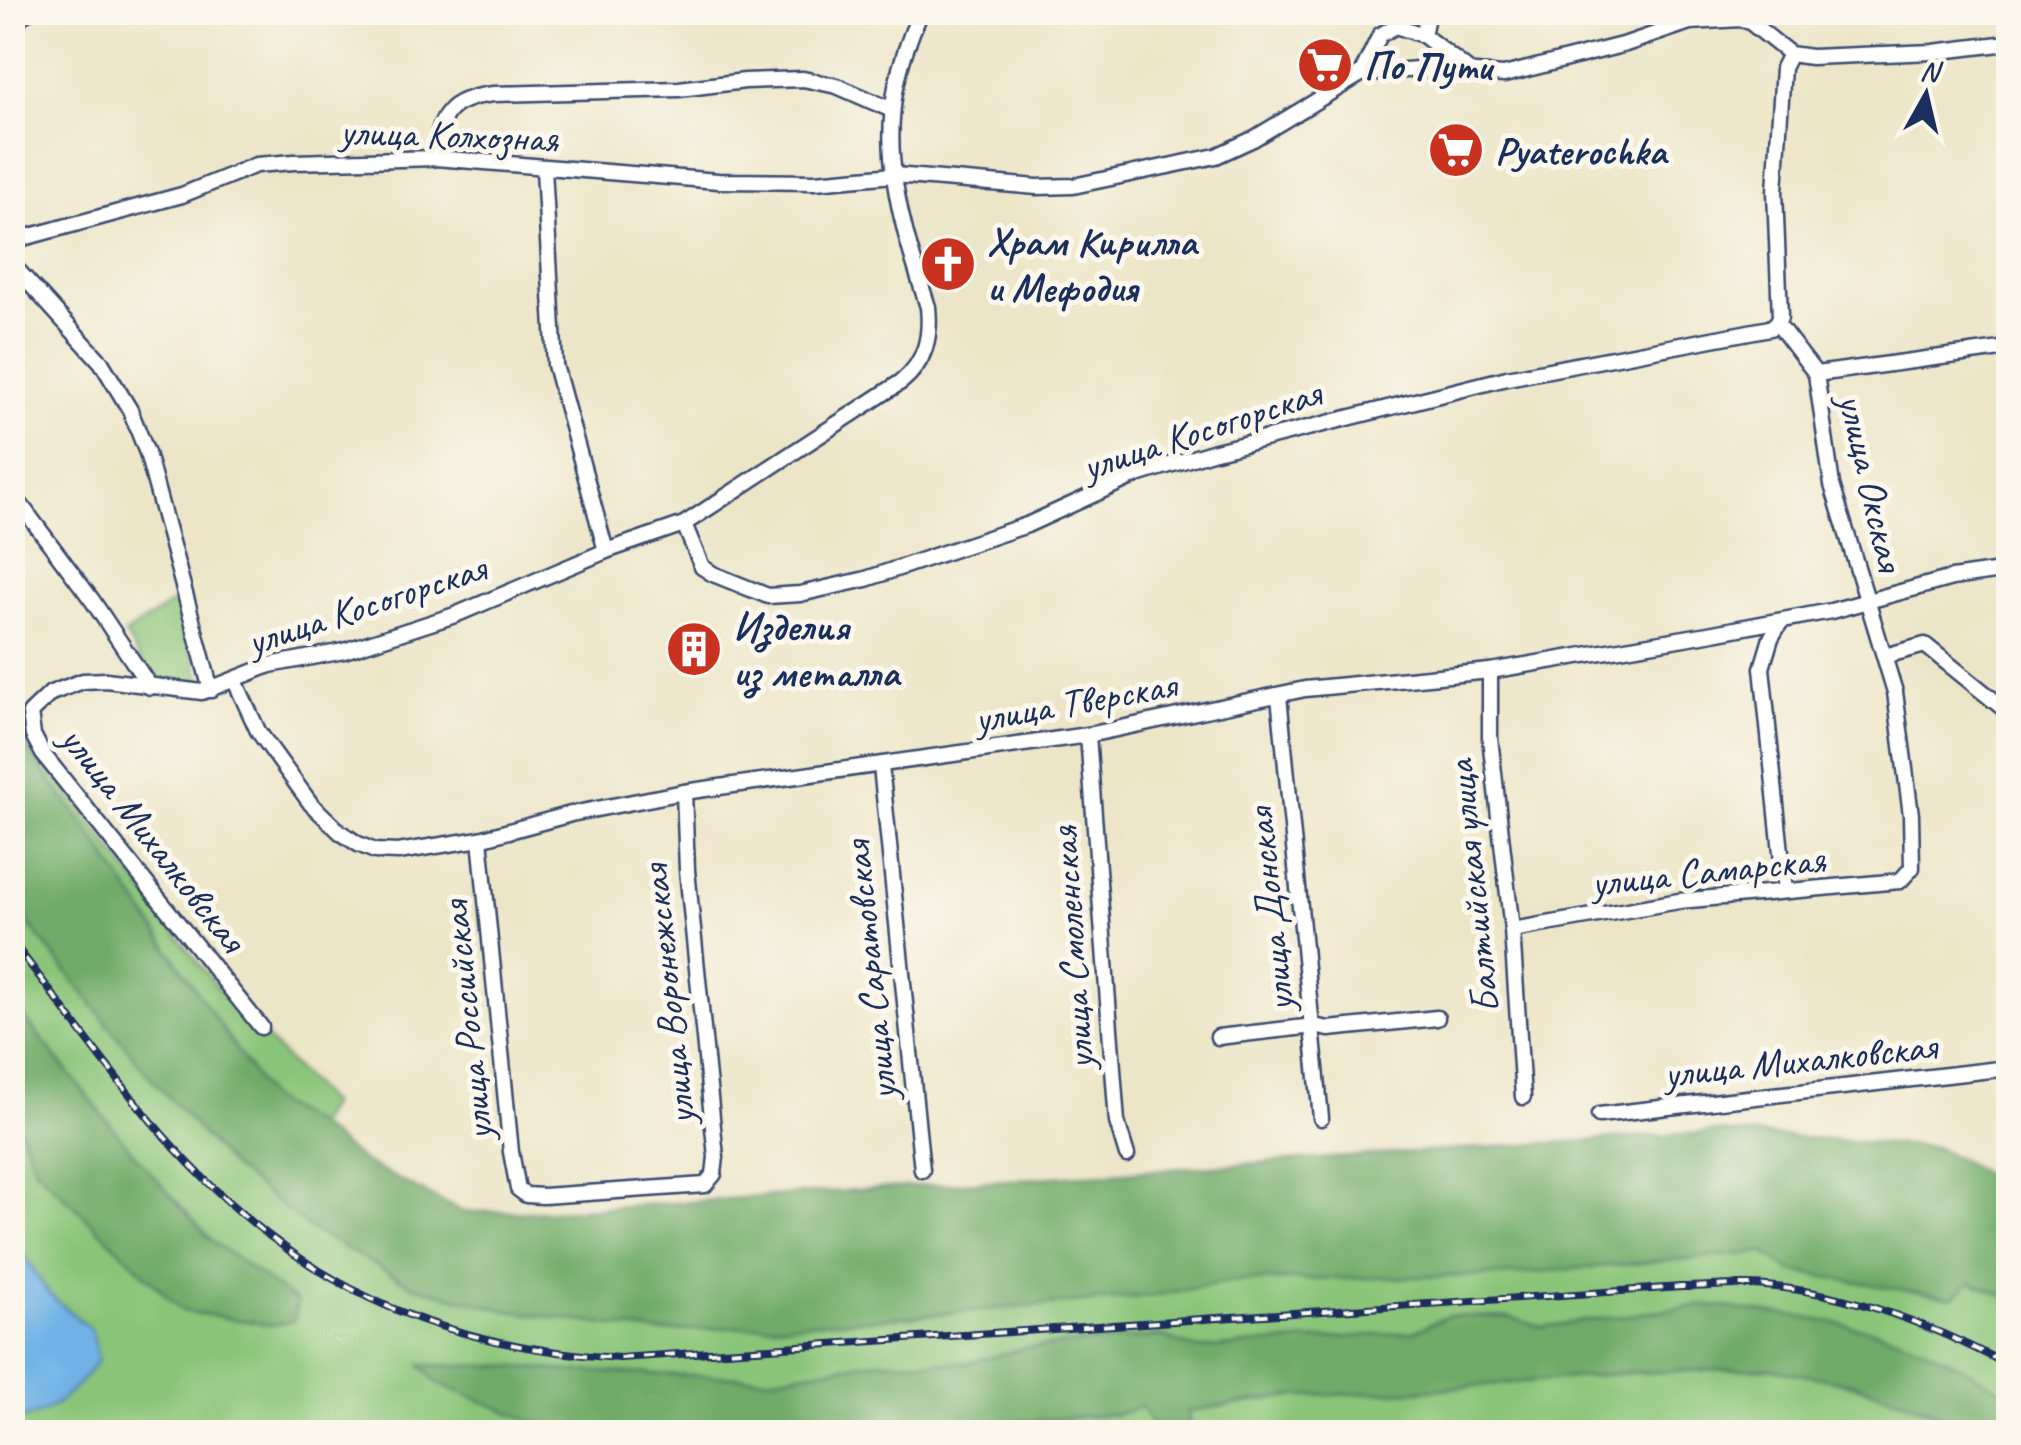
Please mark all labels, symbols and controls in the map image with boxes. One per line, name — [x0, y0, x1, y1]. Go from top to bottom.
supermarket icon: По Пути — [1295, 35, 1355, 95]
place label: По Пути — [1364, 41, 1495, 91]
north arrow — [1876, 45, 1976, 145]
text: N — [1918, 52, 1945, 90]
street label: улица Колхозная — [337, 106, 560, 164]
supermarket icon: Pyaterochka — [1426, 120, 1486, 180]
place label: Pyaterochka — [1495, 126, 1669, 176]
place label: Храм Кирилла и Мефодия — [987, 217, 1199, 313]
church icon: Храм Кирилла и Мефодия — [918, 234, 978, 294]
street label: улица Косогорская — [1074, 367, 1329, 493]
street label: улица Окская — [1826, 387, 1916, 578]
street label: улица Косогорская — [239, 542, 494, 668]
place label: Изделия из металла — [733, 602, 902, 699]
building icon: Изделия из металла — [664, 619, 724, 679]
street label: улица Тверская — [969, 659, 1183, 745]
street label: улица Михалковская — [48, 714, 259, 964]
street label: Балтийская улица — [1435, 755, 1511, 1016]
street label: улица Донская — [1234, 802, 1306, 1016]
street label: улица Смоленская — [1038, 823, 1106, 1073]
street label: улица Самарская — [1587, 834, 1829, 908]
street label: улица Саратовская — [831, 836, 909, 1105]
street label: улица Воронежская — [629, 860, 707, 1129]
street label: улица Российская — [429, 896, 505, 1145]
street label: улица Михалковская — [1660, 1021, 1941, 1099]

